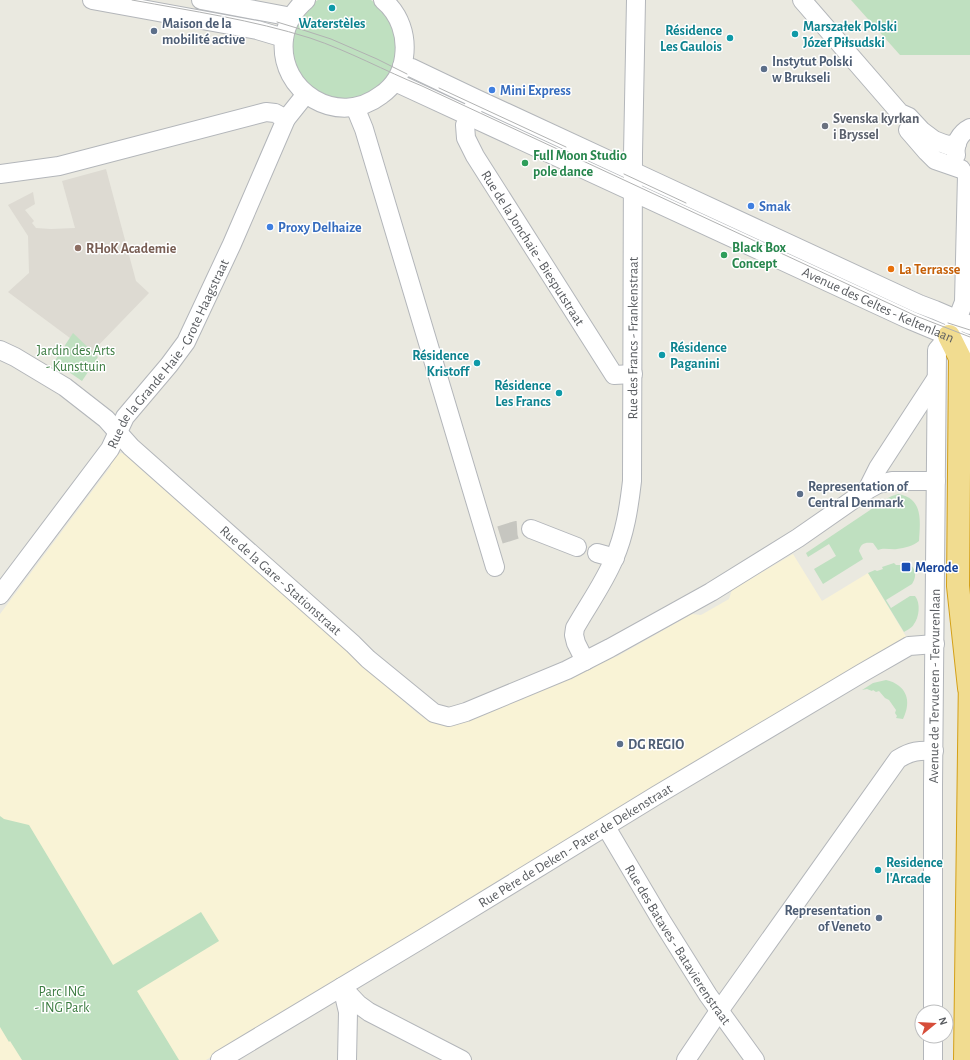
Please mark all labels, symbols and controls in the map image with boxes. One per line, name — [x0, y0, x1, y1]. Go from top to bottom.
marker: Waterstèles — [327, 3, 337, 13]
place label: Maison de la mobilité active — [162, 17, 245, 47]
place label: Waterstèles — [299, 17, 365, 31]
place label: Marszałek Polski Józef Piłsudski — [803, 20, 897, 50]
place label: Résidence Les Gaulois — [660, 24, 722, 54]
marker: Maison de la mobilité active — [149, 26, 159, 36]
marker: Marszałek Polski Józef Piłsudski — [790, 29, 800, 39]
marker: Résidence Les Gaulois — [725, 33, 735, 43]
place label: Instytut Polski w Brukseli — [772, 55, 853, 85]
marker: Instytut Polski w Brukseli — [759, 64, 769, 74]
place label: Mini Express — [500, 84, 571, 98]
marker: Mini Express — [487, 85, 497, 95]
place label: Svenska kyrkan i Bryssel — [833, 112, 919, 142]
marker: Svenska kyrkan i Bryssel — [820, 121, 830, 131]
place label: Full Moon Studio pole dance — [533, 149, 627, 179]
marker: Full Moon Studio pole dance — [520, 158, 530, 168]
street label: Rue de la Jonchaie - Biesputstraat — [478, 168, 587, 329]
place label: Smak — [759, 200, 791, 214]
marker: Smak — [746, 201, 756, 211]
place label: Proxy Delhaize — [278, 221, 362, 235]
marker: Proxy Delhaize — [265, 222, 275, 232]
place label: Black Box Concept — [732, 241, 787, 271]
place label: RHoK Academie — [86, 242, 177, 256]
marker: RHoK Academie — [73, 243, 83, 253]
marker: Black Box Concept — [719, 250, 729, 260]
street label: Rue des Francs - Frankenstraat — [626, 256, 641, 419]
street label: Rue de la Grande Haie - Grote Haagstraat — [105, 257, 232, 451]
place label: La Terrasse — [899, 263, 961, 277]
marker: La Terrasse — [886, 264, 896, 274]
street label: Avenue des Celtes - Keltenlaan — [800, 265, 956, 346]
place label: Résidence Paganini — [670, 341, 727, 371]
park label: Jardin des Arts - Kunsttuin — [37, 344, 115, 374]
place label: Résidence Kristoff — [412, 349, 470, 379]
marker: Résidence Paganini — [657, 350, 667, 360]
marker: Résidence Kristoff — [472, 358, 482, 368]
place label: Résidence Les Francs — [494, 379, 551, 409]
marker: Résidence Les Francs — [554, 388, 564, 398]
place label: Representation of Central Denmark — [808, 480, 909, 510]
marker: Representation of Central Denmark — [795, 489, 805, 499]
street label: Rue de la Gare - Stationstraat — [217, 524, 344, 639]
marker: Merode — [900, 561, 912, 573]
place label: Merode — [915, 561, 959, 575]
street label: Avenue de Tervueren - Tervurenlaan — [927, 589, 943, 783]
place label: DG REGIO — [628, 738, 684, 752]
marker: DG REGIO — [615, 739, 625, 749]
street label: Rue Père de Deken - Pater de Dekenstraat — [476, 781, 675, 910]
place label: Residence l'Arcade — [886, 856, 943, 886]
street label: Rue des Bataves - Batavierenstraat — [622, 863, 733, 1028]
marker: Residence l'Arcade — [873, 865, 883, 875]
place label: Representation of Veneto — [784, 904, 871, 934]
marker: Representation of Veneto — [874, 913, 884, 923]
park label: Parc ING - ING Park — [35, 985, 90, 1015]
north arrow — [914, 1004, 954, 1044]
text: N — [937, 1016, 949, 1026]

